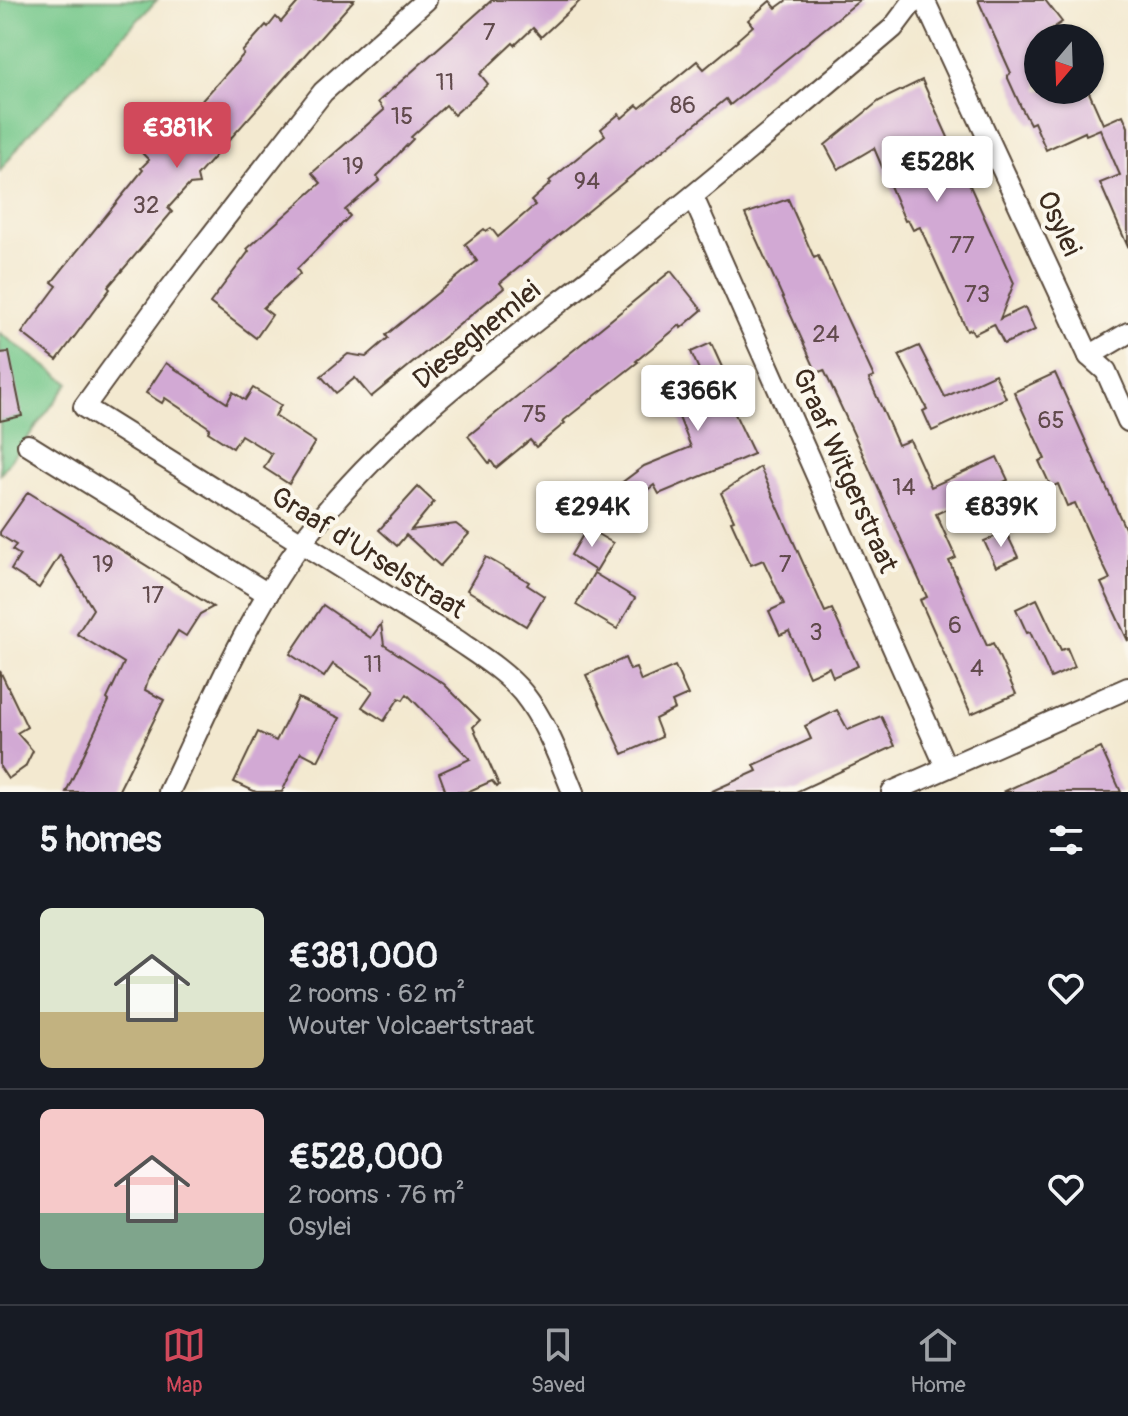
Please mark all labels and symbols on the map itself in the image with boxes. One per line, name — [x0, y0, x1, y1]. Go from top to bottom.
house number: 7 — [483, 18, 496, 47]
north arrow — [1024, 24, 1104, 104]
house number: 11 — [436, 68, 454, 97]
house number: 86 — [670, 91, 696, 120]
pin: €381K — [121, 102, 233, 170]
house number: 15 — [391, 102, 413, 131]
pin: €528K — [881, 136, 993, 204]
house number: 19 — [342, 152, 364, 181]
house number: 94 — [574, 167, 600, 196]
street label: Osylei — [1028, 186, 1089, 262]
house number: 32 — [133, 191, 159, 220]
house number: 77 — [949, 231, 975, 260]
street label: Dieseghemlei — [406, 273, 548, 397]
house number: 73 — [964, 280, 990, 309]
house number: 24 — [812, 320, 840, 349]
street label: Graaf Witgerstraat — [784, 363, 906, 579]
pin: €366K — [642, 365, 754, 433]
house number: 75 — [521, 400, 547, 429]
house number: 65 — [1038, 406, 1064, 435]
house number: 14 — [892, 473, 916, 502]
street label: Graaf d'Urselstraat — [264, 479, 473, 628]
pin: €294K — [536, 481, 648, 549]
pin: €839K — [945, 481, 1057, 549]
house number: 19 — [92, 550, 114, 579]
house number: 7 — [779, 550, 792, 579]
house number: 17 — [142, 581, 164, 610]
house number: 6 — [948, 611, 962, 640]
house number: 3 — [809, 618, 823, 647]
house number: 11 — [364, 650, 382, 679]
house number: 4 — [970, 654, 984, 683]

